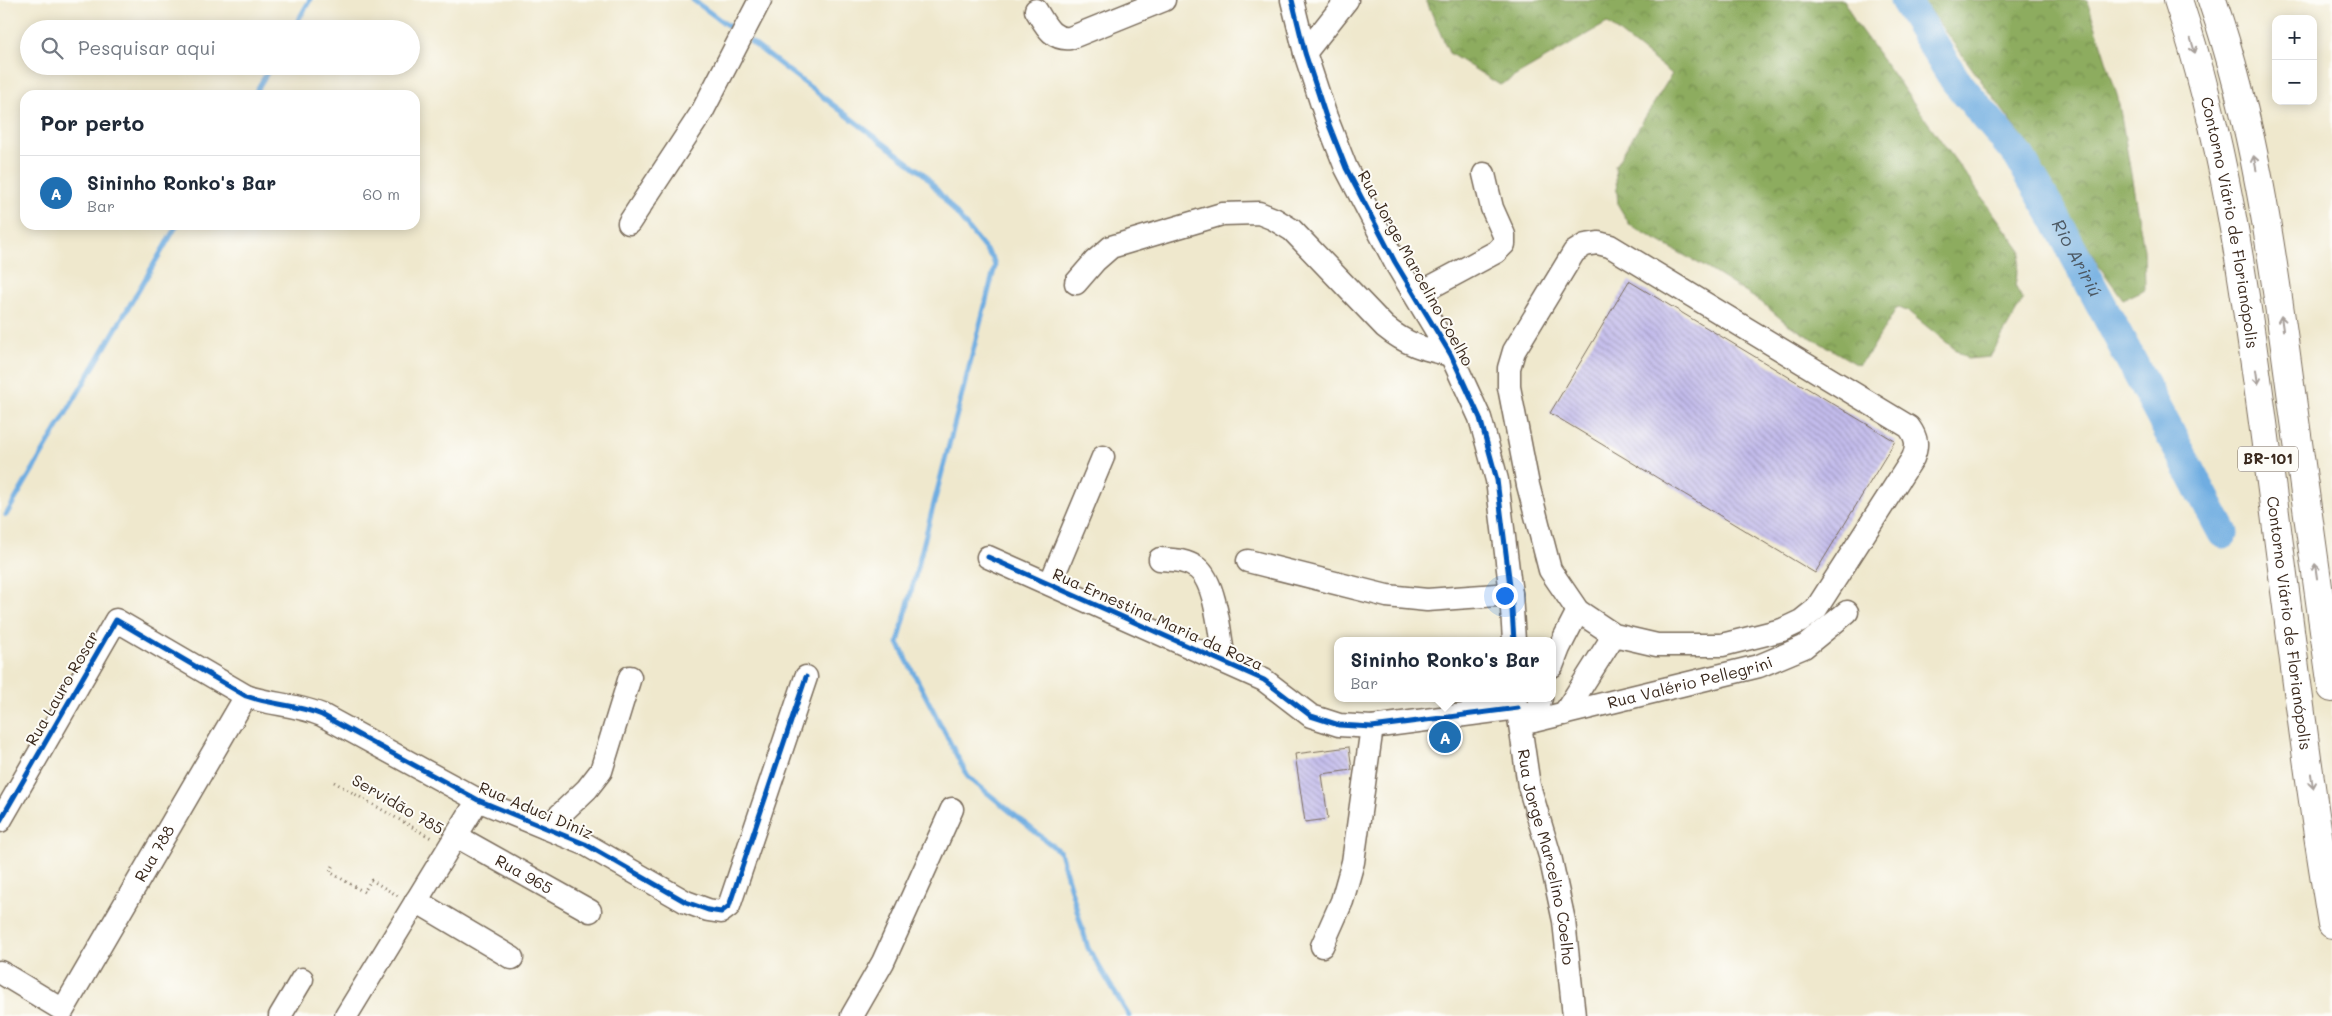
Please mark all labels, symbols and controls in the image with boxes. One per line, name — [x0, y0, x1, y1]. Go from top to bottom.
map controls — [2272, 15, 2317, 105]
button: + — [2272, 15, 2317, 60]
search box — [20, 20, 420, 75]
icon: search — [38, 34, 66, 62]
text: Pesquisar aqui — [78, 35, 216, 60]
one-way arrow — [2188, 38, 2198, 54]
button: − — [2272, 60, 2317, 105]
street label: Contorno Viário de Florianópolis — [2197, 94, 2264, 350]
text: Por perto — [40, 109, 144, 136]
one-way arrow — [2250, 155, 2259, 171]
street label: Rua Jorge Marcelino Coelho — [1354, 166, 1479, 369]
text: Sininho Ronko's Bar — [87, 170, 276, 195]
text: A — [50, 183, 62, 204]
text: 60 m — [363, 183, 400, 204]
text: Bar — [87, 195, 115, 216]
water label: Rio Aririú — [2047, 215, 2108, 301]
one-way arrow — [2277, 315, 2287, 331]
one-way arrow — [2252, 369, 2262, 385]
road number: BR-101 — [2238, 446, 2298, 472]
street label: Contorno Viário de Florianópolis — [2263, 495, 2317, 751]
street label: Rua Ernestina Maria da Roza — [1050, 563, 1267, 675]
one-way arrow — [2311, 563, 2321, 579]
your location — [1492, 583, 1518, 609]
street label: Rua Lauro Rosar — [20, 626, 103, 749]
popup — [1334, 637, 1556, 702]
text: Sininho Ronko's Bar — [1350, 647, 1540, 672]
street label: Rua Valério Pellegrini — [1605, 650, 1776, 713]
text: Bar — [1350, 672, 1378, 693]
pin: A — [1429, 718, 1461, 756]
street label: Rua Jorge Marcelino Coelho — [1514, 748, 1580, 966]
street label: Servidão 785 — [348, 769, 448, 838]
one-way arrow — [2307, 773, 2317, 789]
street label: Rua Aduci Diniz — [476, 776, 597, 843]
street label: Rua 788 — [129, 820, 179, 885]
street label: Rua 965 — [492, 849, 557, 898]

